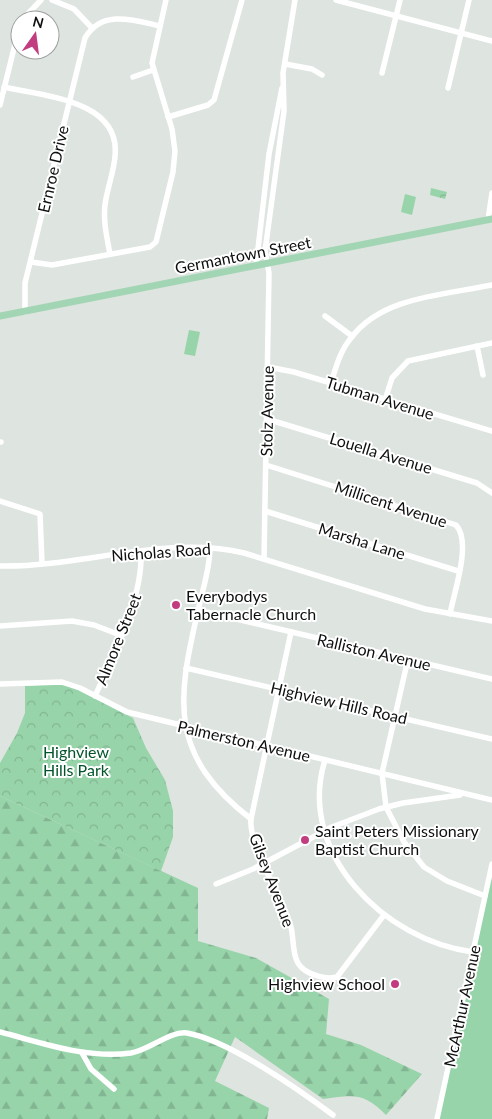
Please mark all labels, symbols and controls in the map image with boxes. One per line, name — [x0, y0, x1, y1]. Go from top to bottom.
north arrow — [10, 10, 60, 60]
text: N — [31, 12, 46, 31]
street label: Ernroe Drive — [33, 123, 72, 214]
street label: Germantown Street — [173, 232, 313, 277]
street label: Stolz Avenue — [256, 366, 277, 456]
street label: Tubman Avenue — [324, 372, 437, 423]
street label: Louella Avenue — [328, 428, 435, 477]
street label: Millicent Avenue — [333, 476, 450, 531]
street label: Marsha Lane — [316, 518, 408, 563]
street label: Nicholas Road — [111, 539, 211, 564]
place label: Everybodys Tabernacle Church — [186, 586, 316, 623]
street label: Almore Street — [91, 590, 145, 687]
marker: Everybodys Tabernacle Church — [170, 599, 182, 611]
street label: Ralliston Avenue — [315, 629, 433, 674]
street label: Highview Hills Road — [269, 678, 409, 727]
street label: Palmerston Avenue — [176, 716, 312, 765]
park label: Highview Hills Park — [43, 742, 110, 779]
place label: Saint Peters Missionary Baptist Church — [315, 821, 480, 858]
street label: Gilsey Avenue — [246, 830, 299, 929]
marker: Saint Peters Missionary Baptist Church — [299, 834, 311, 846]
street label: McArthur Avenue — [439, 943, 484, 1069]
place label: Highview School — [268, 974, 385, 993]
marker: Highview School — [389, 978, 401, 990]

